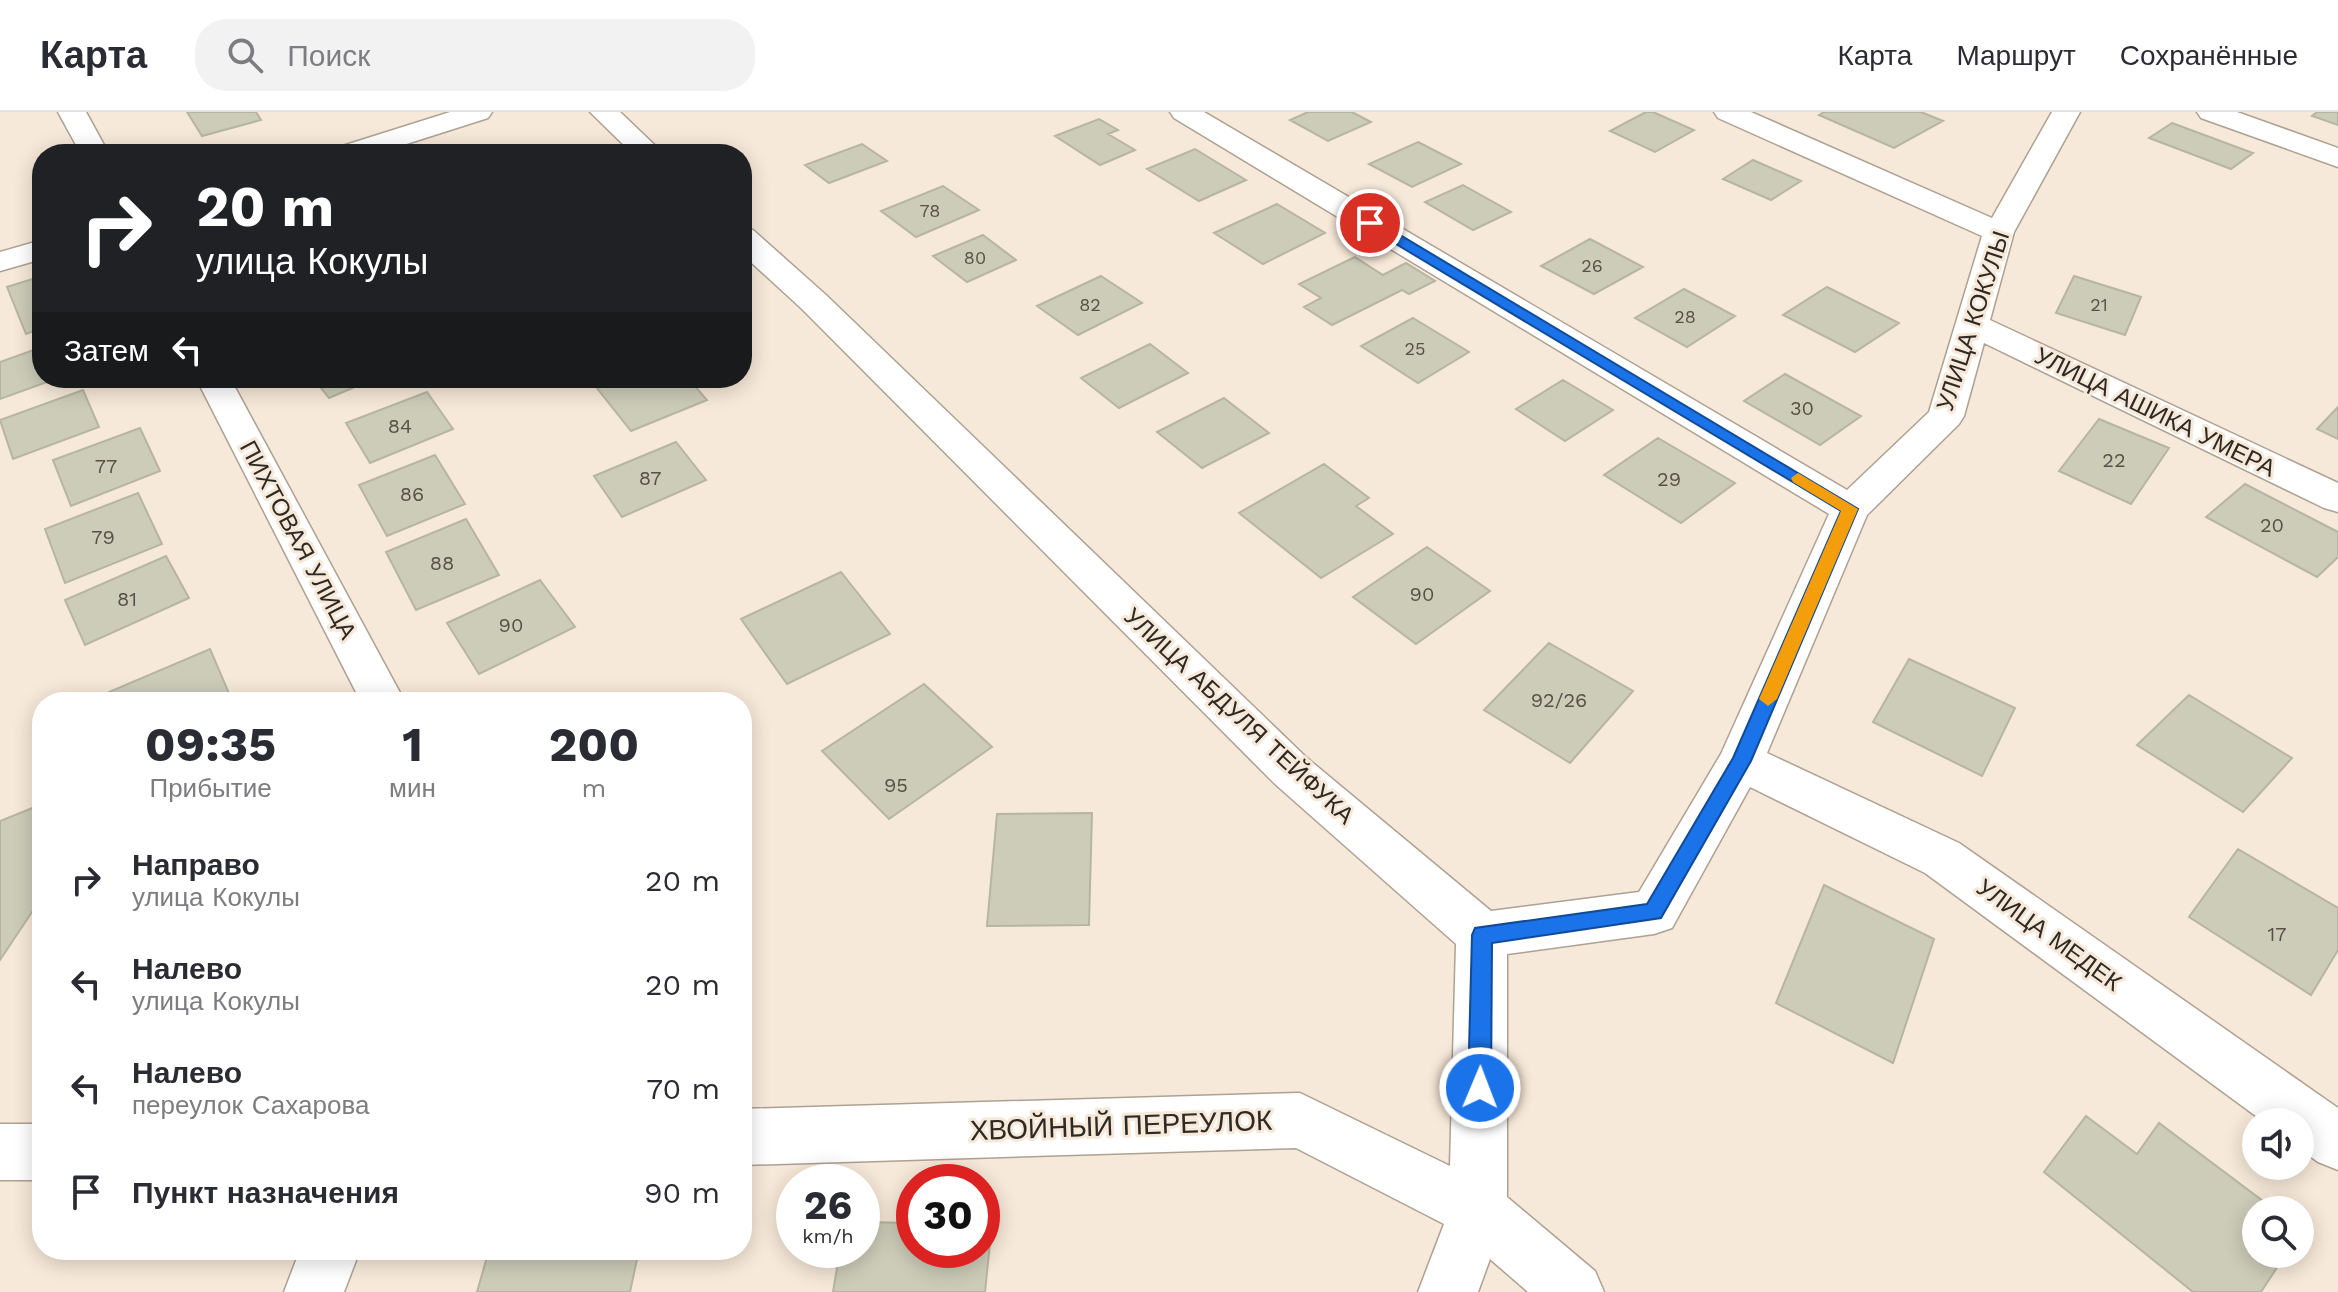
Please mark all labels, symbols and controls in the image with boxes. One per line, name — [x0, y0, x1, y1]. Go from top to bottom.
search box — [195, 19, 755, 91]
text: Карта — [40, 33, 147, 77]
icon: search — [223, 33, 267, 77]
text: Поиск — [287, 38, 370, 73]
text: Карта — [1837, 39, 1912, 72]
text: Маршрут — [1956, 39, 2076, 72]
text: Сохранённые — [2120, 39, 2298, 72]
text: 20 m — [196, 174, 334, 240]
icon: right — [64, 176, 168, 280]
pin — [1336, 189, 1404, 257]
house number: 78 — [920, 200, 940, 221]
icon: arrive — [1348, 201, 1392, 245]
street label: УЛИЦА КОКУЛЫ — [1931, 228, 2015, 414]
text: улица Кокулы — [196, 241, 428, 283]
house number: 80 — [964, 247, 986, 268]
house number: 26 — [1581, 255, 1603, 276]
house number: 82 — [1079, 294, 1101, 315]
house number: 21 — [2090, 294, 2108, 315]
house number: 28 — [1674, 306, 1696, 327]
icon: left — [165, 328, 209, 372]
text: Затем — [64, 333, 149, 368]
house number: 25 — [1405, 338, 1425, 359]
street label: УЛИЦА АШИКА УМЕРА — [2030, 341, 2280, 483]
house number: 30 — [1790, 396, 1814, 420]
house number: 84 — [388, 414, 412, 438]
street label: ПИХТОВАЯ УЛИЦА — [234, 436, 362, 644]
house number: 22 — [2102, 448, 2126, 472]
house number: 77 — [95, 454, 117, 478]
house number: 87 — [639, 466, 661, 490]
house number: 29 — [1657, 467, 1681, 491]
house number: 86 — [400, 482, 424, 506]
house number: 20 — [2260, 513, 2284, 537]
house number: 79 — [91, 525, 115, 549]
house number: 88 — [430, 551, 454, 575]
house number: 90 — [1410, 582, 1434, 606]
house number: 81 — [117, 587, 137, 611]
street label: УЛИЦА АБДУЛЯ ТЕЙФУКА — [1118, 602, 1360, 830]
house number: 90 — [499, 613, 523, 637]
house number: 92/26 — [1531, 688, 1587, 712]
text: 09:35 — [145, 716, 276, 773]
text: 1 — [402, 716, 423, 773]
text: 200 — [549, 716, 639, 773]
text: Прибытие — [149, 773, 272, 803]
text: мин — [389, 773, 436, 803]
text: m — [582, 773, 606, 803]
house number: 95 — [884, 773, 908, 797]
text: Направо — [132, 847, 260, 882]
icon: right — [64, 858, 108, 902]
text: 20 m — [645, 863, 720, 898]
street label: УЛИЦА МЕДЕК — [1971, 873, 2127, 997]
text: улица Кокулы — [132, 882, 300, 912]
house number: 17 — [2267, 922, 2287, 946]
text: Налево — [132, 951, 242, 986]
icon: left — [64, 962, 108, 1006]
text: 20 m — [645, 967, 720, 1002]
text: улица Кокулы — [132, 986, 300, 1016]
position arrow — [1438, 1046, 1522, 1130]
text: Налево — [132, 1055, 242, 1090]
icon: left — [64, 1066, 108, 1110]
text: 70 m — [646, 1071, 720, 1106]
text: переулок Сахарова — [132, 1090, 369, 1120]
street label: ХВОЙНЫЙ ПЕРЕУЛОК — [969, 1104, 1273, 1147]
map controls — [2242, 1108, 2314, 1268]
button: sound — [2242, 1108, 2314, 1180]
speed limit sign: 30 — [896, 1164, 1000, 1268]
icon: arrive — [64, 1170, 108, 1214]
text: Пункт назначения — [132, 1175, 399, 1210]
text: 90 m — [644, 1175, 720, 1210]
text: 26 — [804, 1182, 852, 1229]
button: search — [2242, 1196, 2314, 1268]
text: km/h — [802, 1224, 854, 1248]

